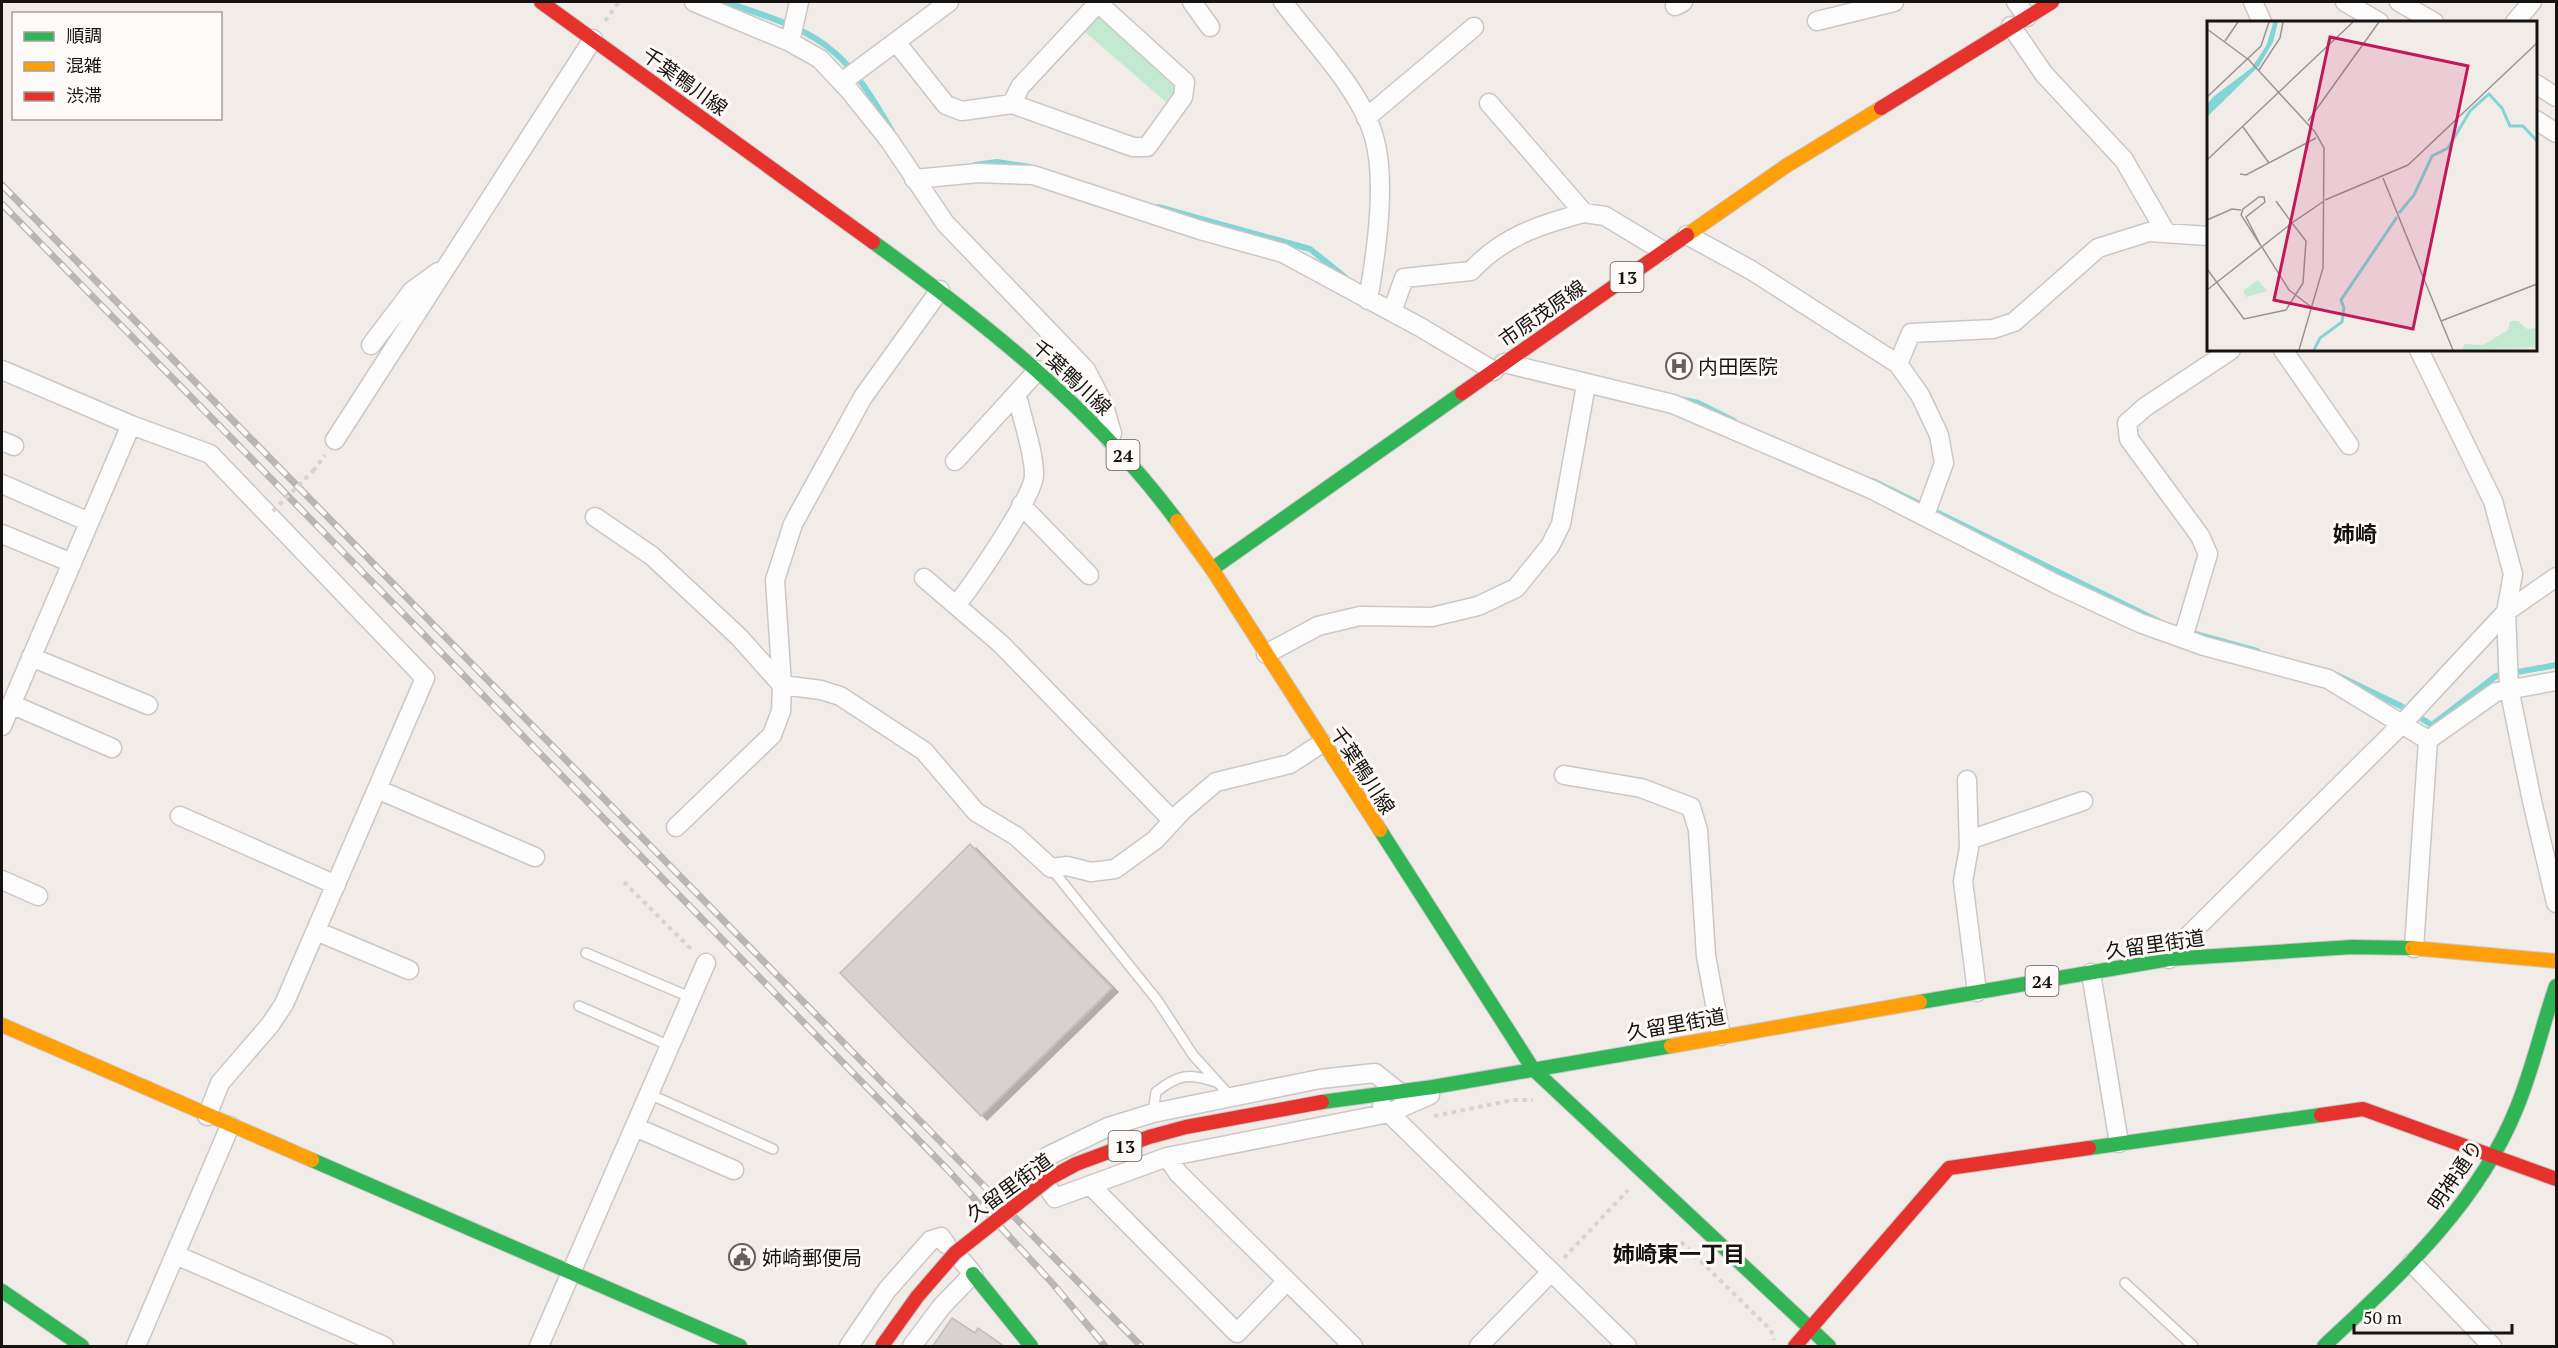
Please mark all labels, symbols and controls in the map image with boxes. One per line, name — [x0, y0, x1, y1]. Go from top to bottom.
legend — [12, 12, 222, 120]
inset map — [2207, 21, 2537, 351]
text: 順調 — [66, 23, 102, 47]
street label: 千葉鴨川線 — [637, 41, 733, 121]
text: 混雑 — [66, 53, 102, 77]
text: 渋滞 — [66, 83, 102, 107]
road number: 13 — [1610, 262, 1644, 292]
street label: 市原茂原線 — [1493, 273, 1591, 353]
street label: 千葉鴨川線 — [1026, 333, 1118, 421]
hospital icon: 内田医院 — [1664, 351, 1694, 381]
place label: 内田医院 — [1698, 353, 1778, 380]
road number: 24 — [1106, 440, 1140, 470]
district label: 姉崎 — [2333, 519, 2377, 548]
street label: 千葉鴨川線 — [1324, 721, 1402, 819]
street label: 久留里街道 — [2104, 924, 2206, 964]
road number: 24 — [2026, 966, 2058, 996]
street label: 久留里街道 — [1624, 1002, 1728, 1046]
road number: 13 — [1108, 1131, 1142, 1161]
street label: 明神通り — [2421, 1134, 2489, 1216]
street label: 久留里街道 — [961, 1147, 1057, 1227]
district label: 姉崎東一丁目 — [1613, 1239, 1745, 1268]
public building icon: 姉崎郵便局 — [727, 1242, 757, 1272]
place label: 姉崎郵便局 — [762, 1244, 862, 1271]
scale bar — [2354, 1297, 2512, 1335]
text: 50 m — [2363, 1305, 2403, 1329]

